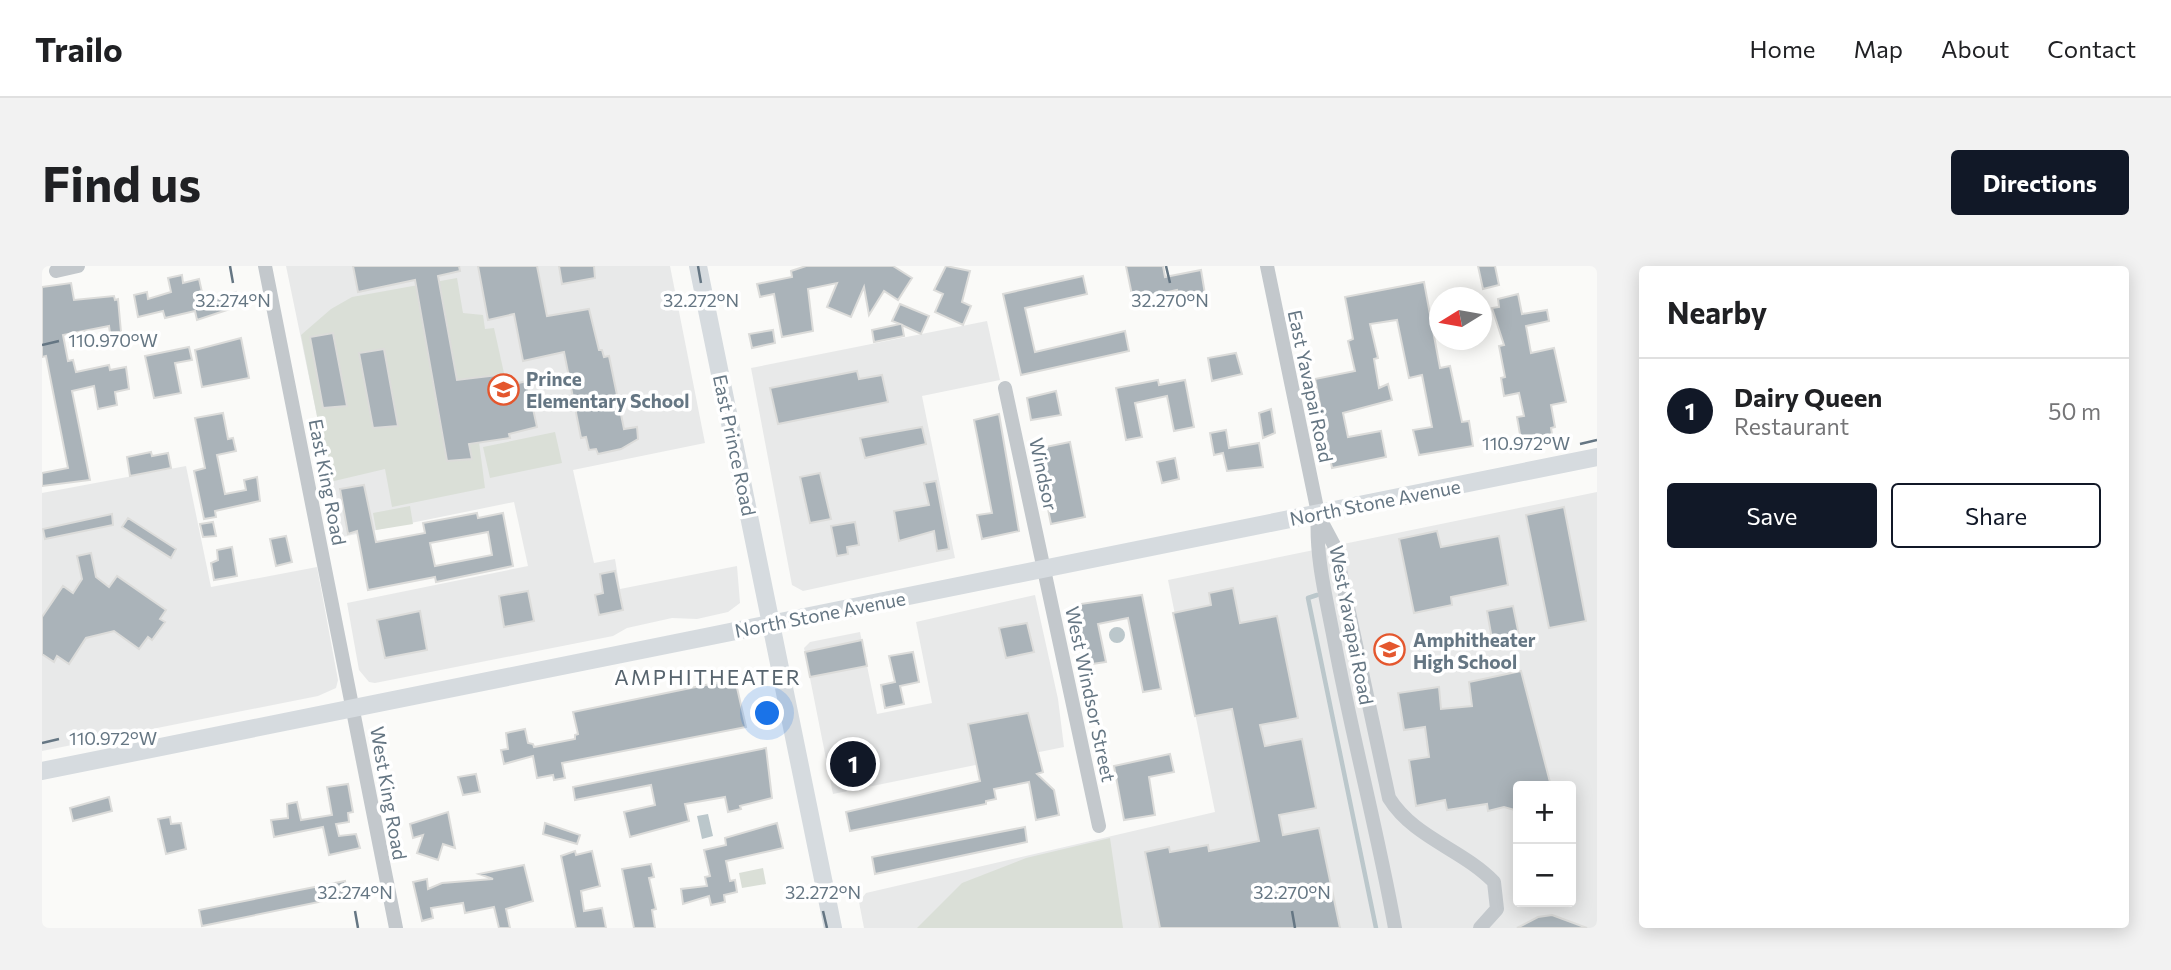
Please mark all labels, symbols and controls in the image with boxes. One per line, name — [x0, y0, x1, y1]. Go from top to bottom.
text: Trailo — [35, 28, 123, 69]
text: Home — [1750, 34, 1816, 63]
text: Map — [1854, 34, 1903, 63]
text: About — [1941, 34, 2009, 63]
text: Contact — [2047, 34, 2136, 63]
button: Directions — [1951, 150, 2129, 215]
text: Find us — [42, 152, 201, 212]
north arrow — [1429, 287, 1492, 350]
text: 32.274°N — [195, 289, 271, 311]
text: 32.272°N — [663, 289, 739, 311]
text: 32.270°N — [1131, 289, 1209, 311]
text: Nearby — [1667, 293, 1767, 330]
street label: East Yavapai Road — [1284, 308, 1338, 464]
text: 110.970°W — [68, 329, 158, 351]
place label: Prince Elementary School — [526, 367, 690, 412]
school or university icon: Prince Elementary School — [486, 372, 520, 406]
street label: East Prince Road — [709, 372, 761, 518]
text: Dairy Queen — [1734, 381, 1882, 412]
text: 1 — [1685, 397, 1695, 425]
text: 50 m — [2048, 397, 2101, 425]
text: Restaurant — [1734, 412, 1849, 440]
street label: East King Road — [304, 417, 352, 547]
text: 110.972°W — [1482, 432, 1570, 454]
street label: Windsor — [1025, 436, 1063, 513]
street label: North Stone Avenue — [1288, 474, 1462, 530]
button: Save — [1667, 483, 1877, 548]
button: Share — [1891, 483, 2101, 548]
street label: West Yavapai Road — [1325, 543, 1379, 707]
street label: North Stone Avenue — [733, 586, 907, 642]
street label: West Windsor Street — [1061, 604, 1121, 784]
place label: Amphitheater High School — [1413, 628, 1536, 673]
school or university icon: Amphitheater High School — [1373, 633, 1407, 667]
district label: AMPHITHEATER — [614, 664, 802, 689]
your location — [750, 696, 784, 730]
street label: West King Road — [366, 725, 412, 861]
text: 110.972°W — [69, 727, 157, 749]
pin: 1 — [830, 738, 876, 790]
map controls — [1513, 781, 1576, 907]
button: + — [1513, 781, 1576, 844]
button: − — [1513, 844, 1576, 907]
text: 32.274°N — [317, 881, 393, 903]
text: 32.272°N — [785, 881, 861, 903]
text: 32.270°N — [1253, 881, 1331, 903]

